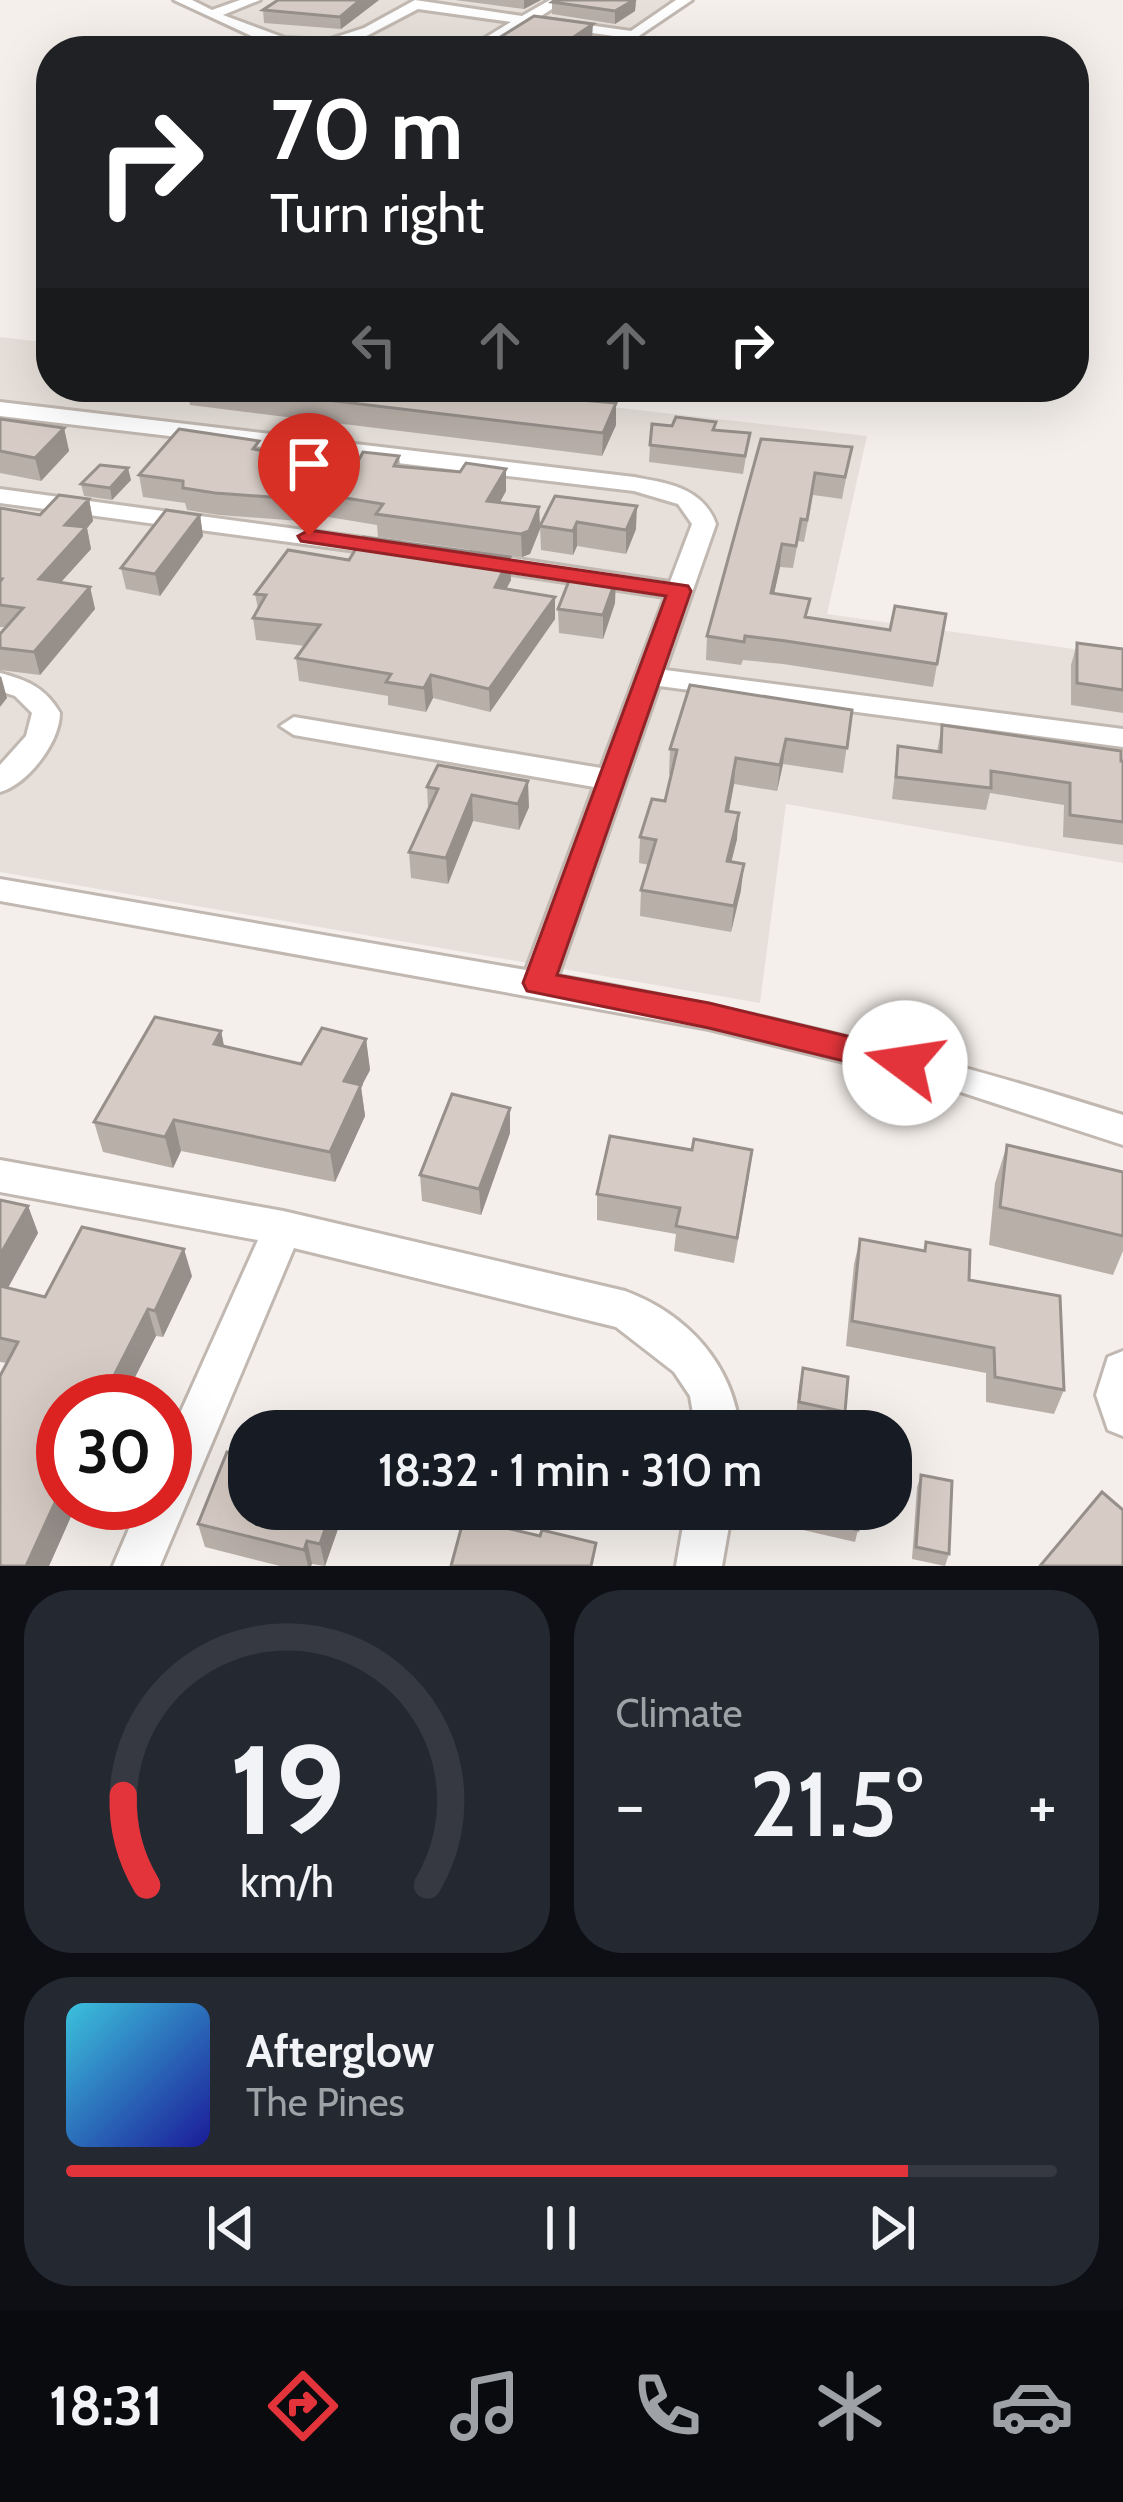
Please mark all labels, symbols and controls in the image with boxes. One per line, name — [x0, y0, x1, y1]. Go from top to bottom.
text: 70 m — [270, 78, 463, 180]
icon: right — [72, 84, 228, 240]
text: Turn right — [270, 180, 484, 246]
icon: left — [341, 312, 407, 378]
icon: ahead — [467, 312, 533, 378]
icon: ahead — [593, 312, 659, 378]
icon: right — [719, 312, 785, 378]
pin — [258, 413, 360, 536]
icon: arrive — [276, 431, 342, 497]
position arrow — [842, 1000, 968, 1126]
speed limit sign: 30 — [36, 1374, 192, 1530]
text: 18:32 · 1 min · 310 m — [378, 1443, 762, 1497]
text: Climate — [616, 1689, 742, 1737]
text: 19 — [229, 1714, 345, 1865]
text: 21.5° — [750, 1749, 923, 1859]
text: − — [616, 1764, 645, 1845]
text: + — [1028, 1764, 1057, 1845]
text: km/h — [240, 1855, 334, 1907]
text: Afterglow — [246, 2024, 434, 2078]
text: The Pines — [246, 2078, 405, 2126]
icon: previous — [198, 2195, 264, 2261]
icon: pause — [528, 2195, 594, 2261]
icon: next — [859, 2195, 925, 2261]
icon: directions — [261, 2364, 345, 2448]
icon: music — [443, 2364, 527, 2448]
icon: phone — [625, 2364, 709, 2448]
icon: climate — [808, 2364, 892, 2448]
icon: car — [990, 2364, 1074, 2448]
text: 18:31 — [49, 2373, 163, 2439]

